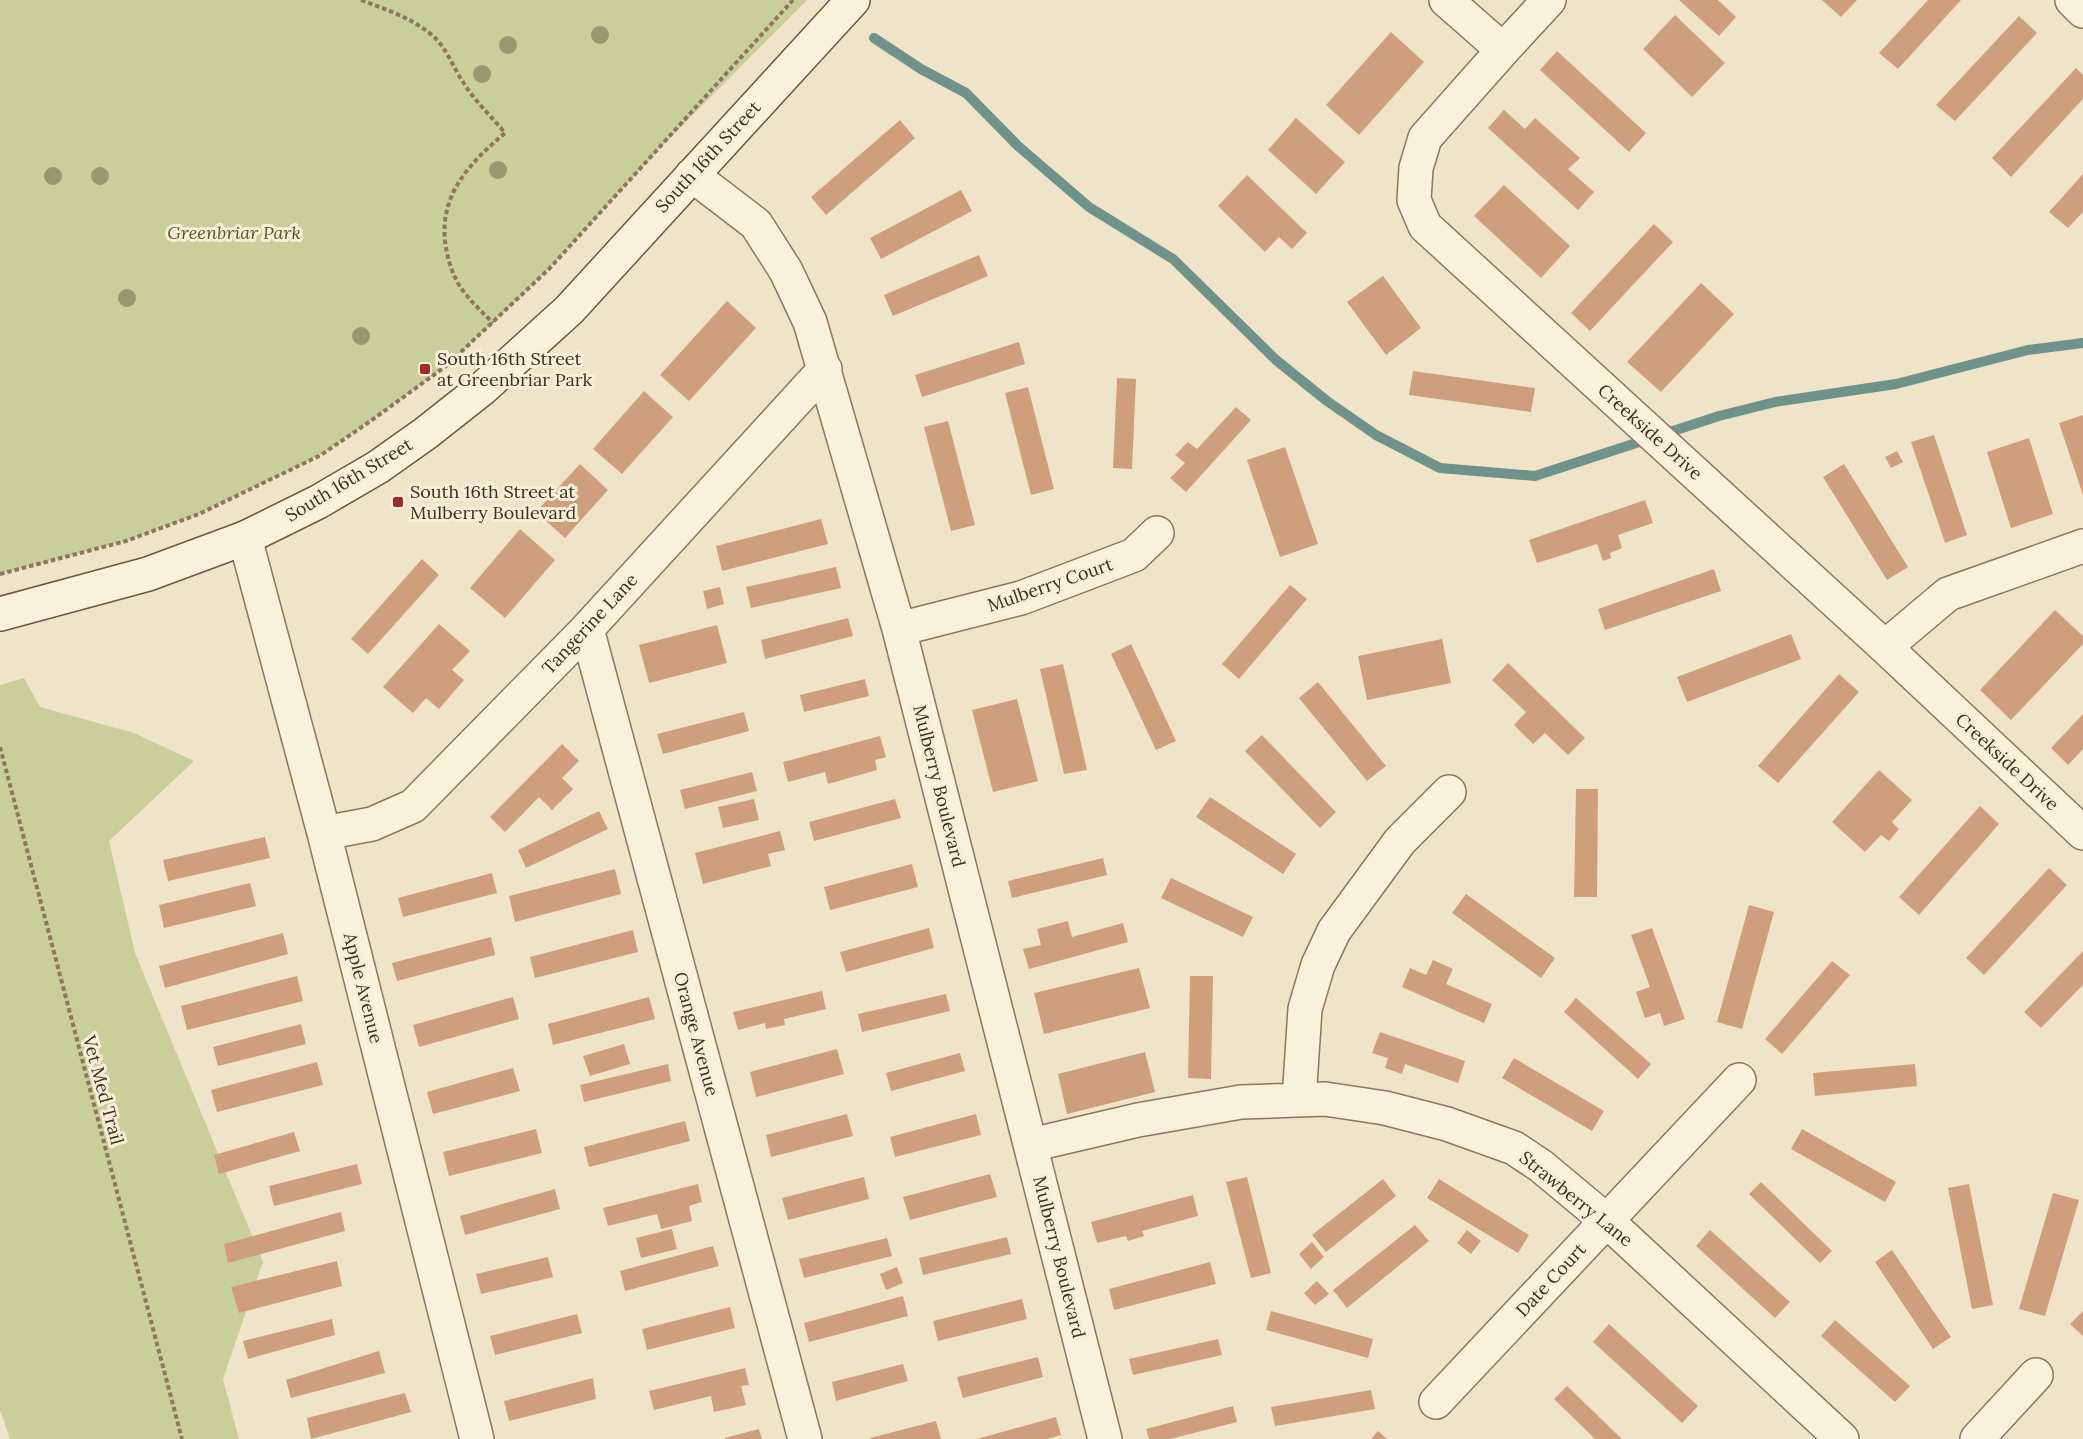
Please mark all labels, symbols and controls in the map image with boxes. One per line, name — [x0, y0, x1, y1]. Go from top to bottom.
street label: South 16th Street — [650, 96, 765, 217]
park label: Greenbriar Park — [167, 221, 301, 244]
place label: South 16th Street at Greenbriar Park — [437, 347, 593, 391]
marker: South 16th Street at Greenbriar Park — [418, 362, 432, 376]
street label: Creekside Drive — [1593, 379, 1708, 485]
street label: South 16th Street — [281, 433, 417, 527]
place label: South 16th Street at Mulberry Boulevard — [410, 480, 576, 524]
marker: South 16th Street at Mulberry Boulevard — [391, 495, 405, 509]
street label: Mulberry Court — [984, 552, 1116, 617]
street label: Tangerine Lane — [537, 568, 643, 679]
street label: Mulberry Boulevard — [908, 702, 971, 870]
street label: Creekside Drive — [1951, 708, 2064, 816]
street label: Apple Avenue — [338, 929, 388, 1046]
street label: Orange Avenue — [669, 969, 724, 1099]
street label: Vet Med Trail — [78, 1032, 129, 1147]
street label: Strawberry Lane — [1515, 1146, 1638, 1252]
street label: Mulberry Boulevard — [1028, 1173, 1091, 1341]
street label: Date Court — [1511, 1238, 1591, 1321]

